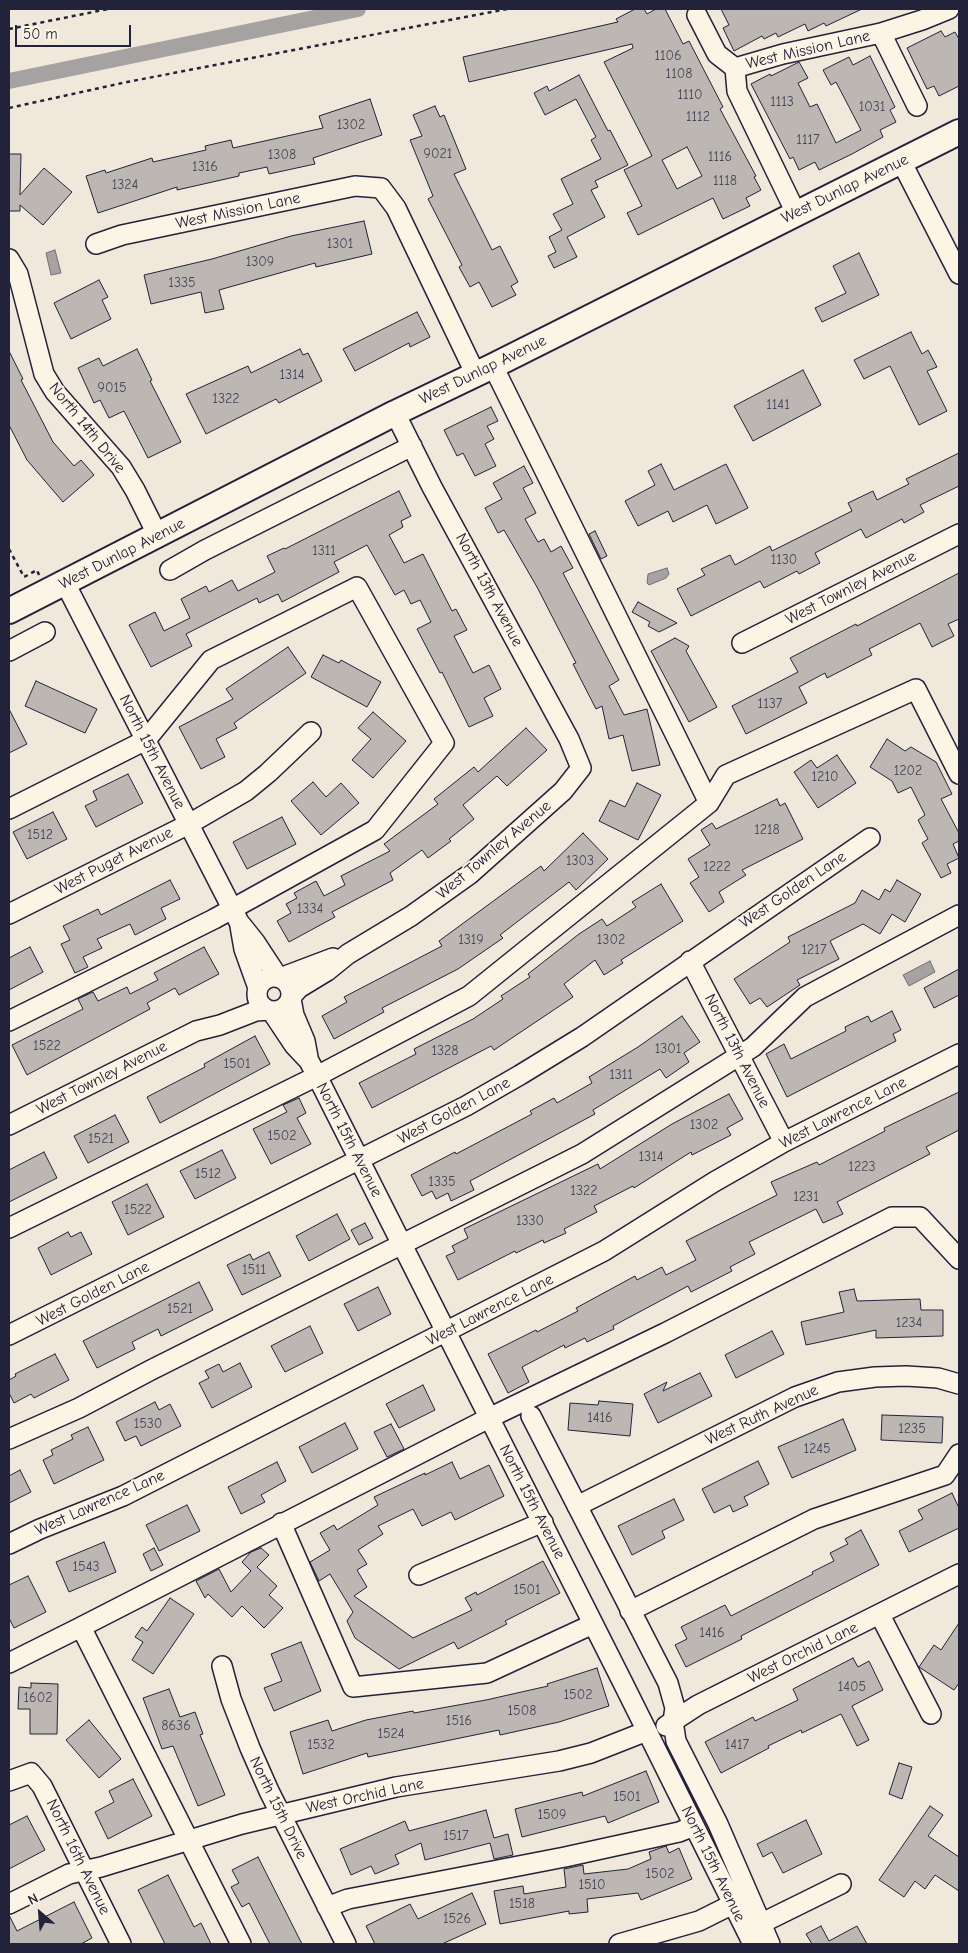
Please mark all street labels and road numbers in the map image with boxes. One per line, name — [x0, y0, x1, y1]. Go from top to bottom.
street label: West Mission Lane — [744, 26, 872, 74]
street label: West Dunlap Avenue — [778, 150, 912, 228]
street label: West Mission Lane — [174, 188, 302, 234]
street label: West Dunlap Avenue — [416, 331, 550, 409]
street label: North 14th Drive — [45, 379, 129, 477]
street label: West Dunlap Avenue — [56, 514, 188, 594]
street label: North 13th Avenue — [451, 530, 527, 650]
street label: West Townley Avenue — [783, 547, 919, 629]
street label: North 15th Avenue — [115, 691, 189, 813]
street label: West Townley Avenue — [433, 796, 555, 904]
street label: West Puget Avenue — [52, 823, 176, 899]
street label: West Golden Lane — [736, 847, 850, 933]
street label: North 13th Avenue — [700, 991, 774, 1111]
street label: West Townley Avenue — [34, 1037, 170, 1119]
street label: West Golden Lane — [395, 1073, 513, 1149]
street label: West Lawrence Lane — [776, 1073, 910, 1153]
street label: North 15th Avenue — [312, 1079, 386, 1201]
street label: West Golden Lane — [33, 1257, 153, 1331]
street label: West Lawrence Lane — [423, 1270, 557, 1350]
street label: West Ruth Avenue — [703, 1380, 821, 1450]
street label: North 15th Avenue — [495, 1441, 569, 1563]
street label: West Lawrence Lane — [32, 1466, 168, 1540]
street label: West Orchid Lane — [745, 1618, 861, 1688]
street label: North 15th Drive — [245, 1754, 311, 1862]
street label: West Orchid Lane — [304, 1774, 426, 1818]
street label: North 16th Avenue — [42, 1796, 114, 1918]
street label: North 15th Avenue — [677, 1803, 749, 1925]

